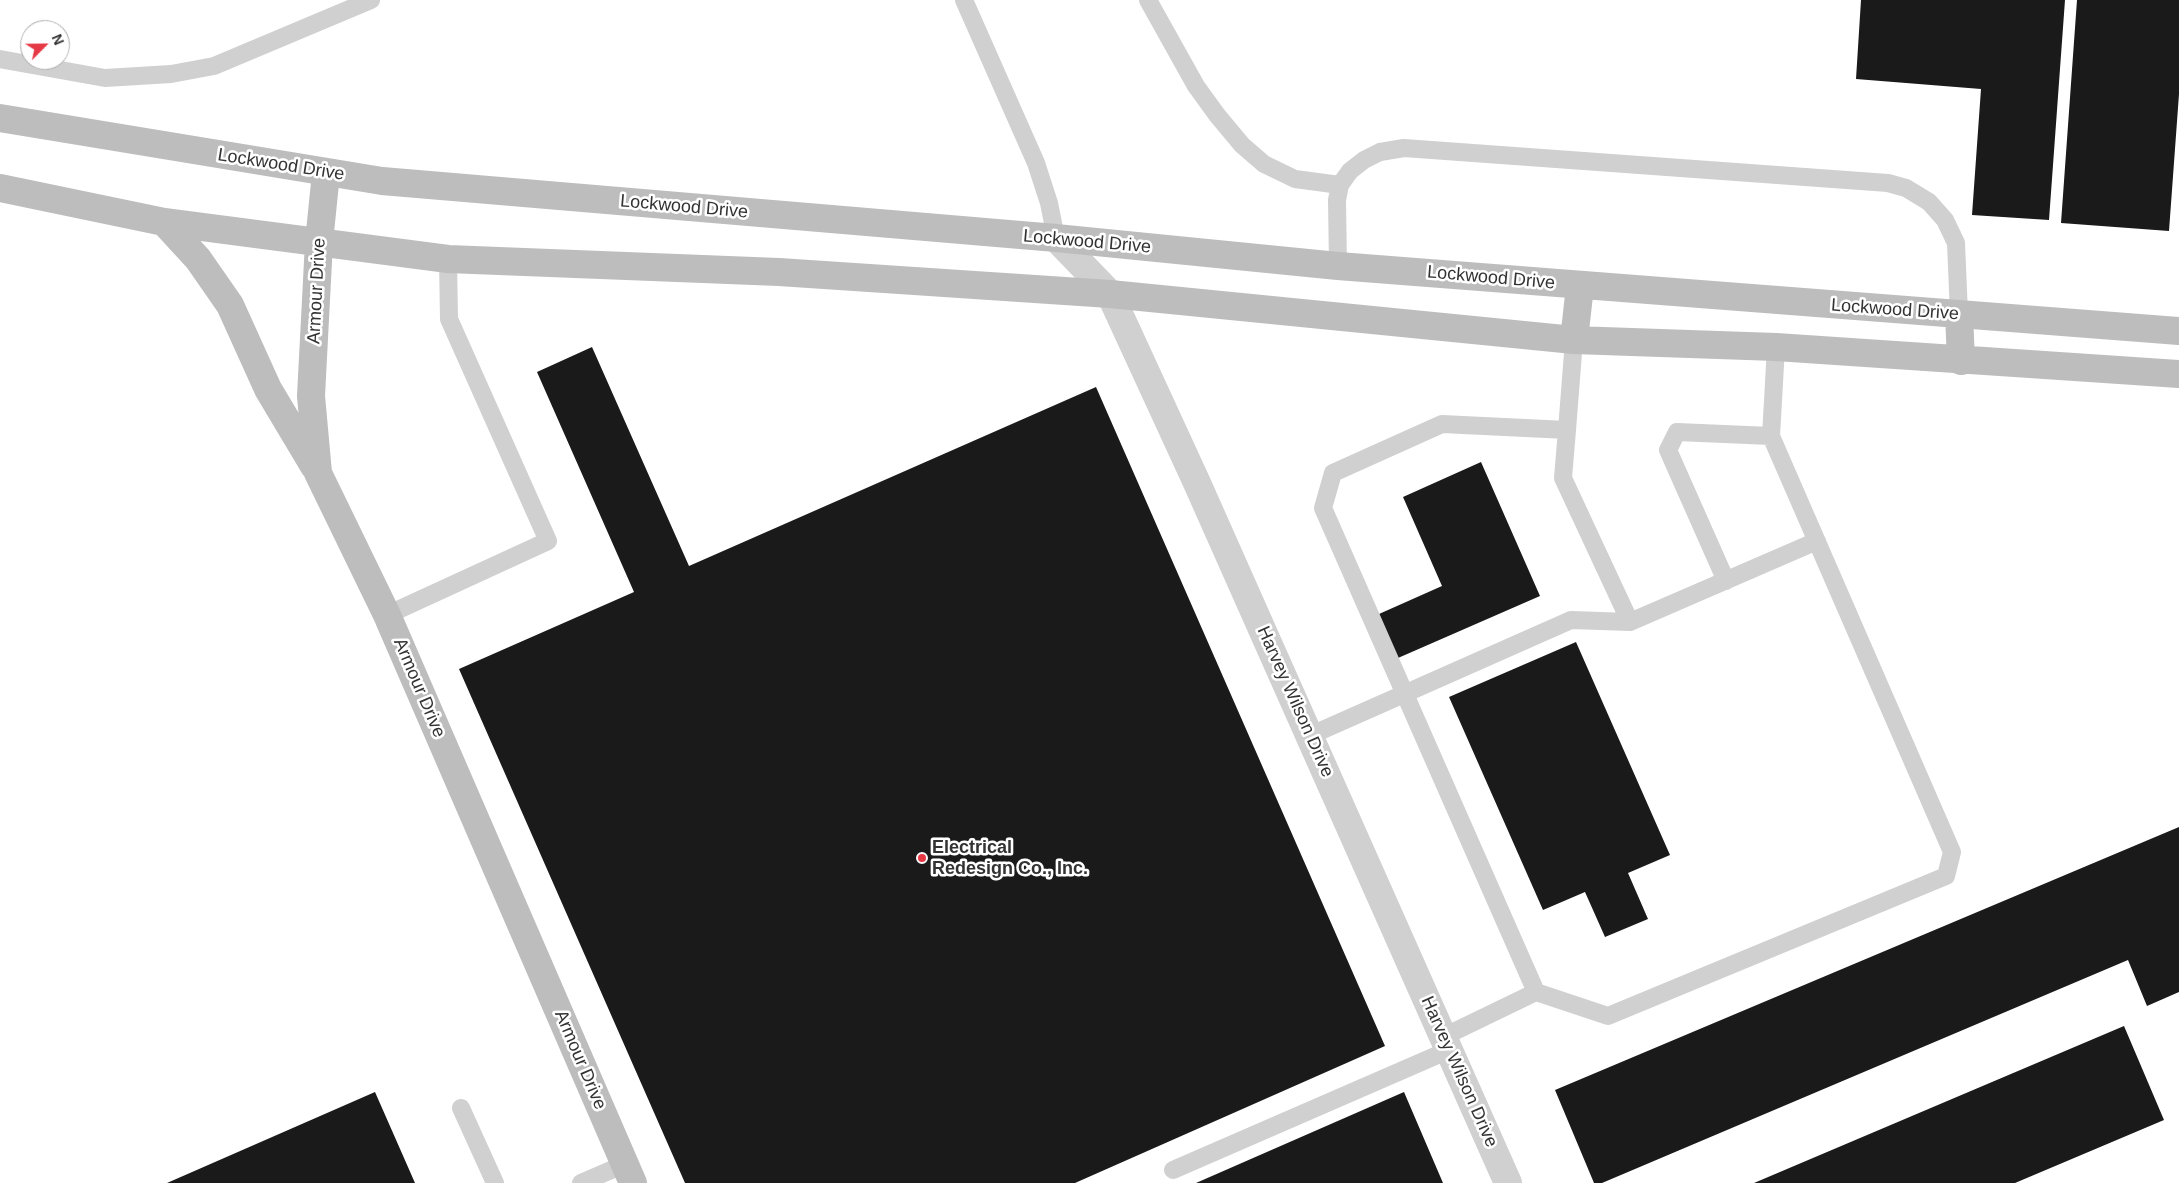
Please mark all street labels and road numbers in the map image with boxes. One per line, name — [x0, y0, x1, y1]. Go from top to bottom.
street label: Lockwood Drive — [216, 144, 346, 186]
street label: Lockwood Drive — [619, 191, 749, 223]
street label: Lockwood Drive — [1022, 226, 1152, 258]
street label: Armour Drive — [303, 238, 331, 344]
street label: Lockwood Drive — [1426, 262, 1556, 294]
street label: Lockwood Drive — [1830, 295, 1960, 325]
street label: Harvey Wilson Drive — [1252, 623, 1338, 781]
street label: Armour Drive — [388, 635, 450, 741]
street label: Harvey Wilson Drive — [1416, 993, 1502, 1151]
street label: Armour Drive — [549, 1007, 611, 1113]

